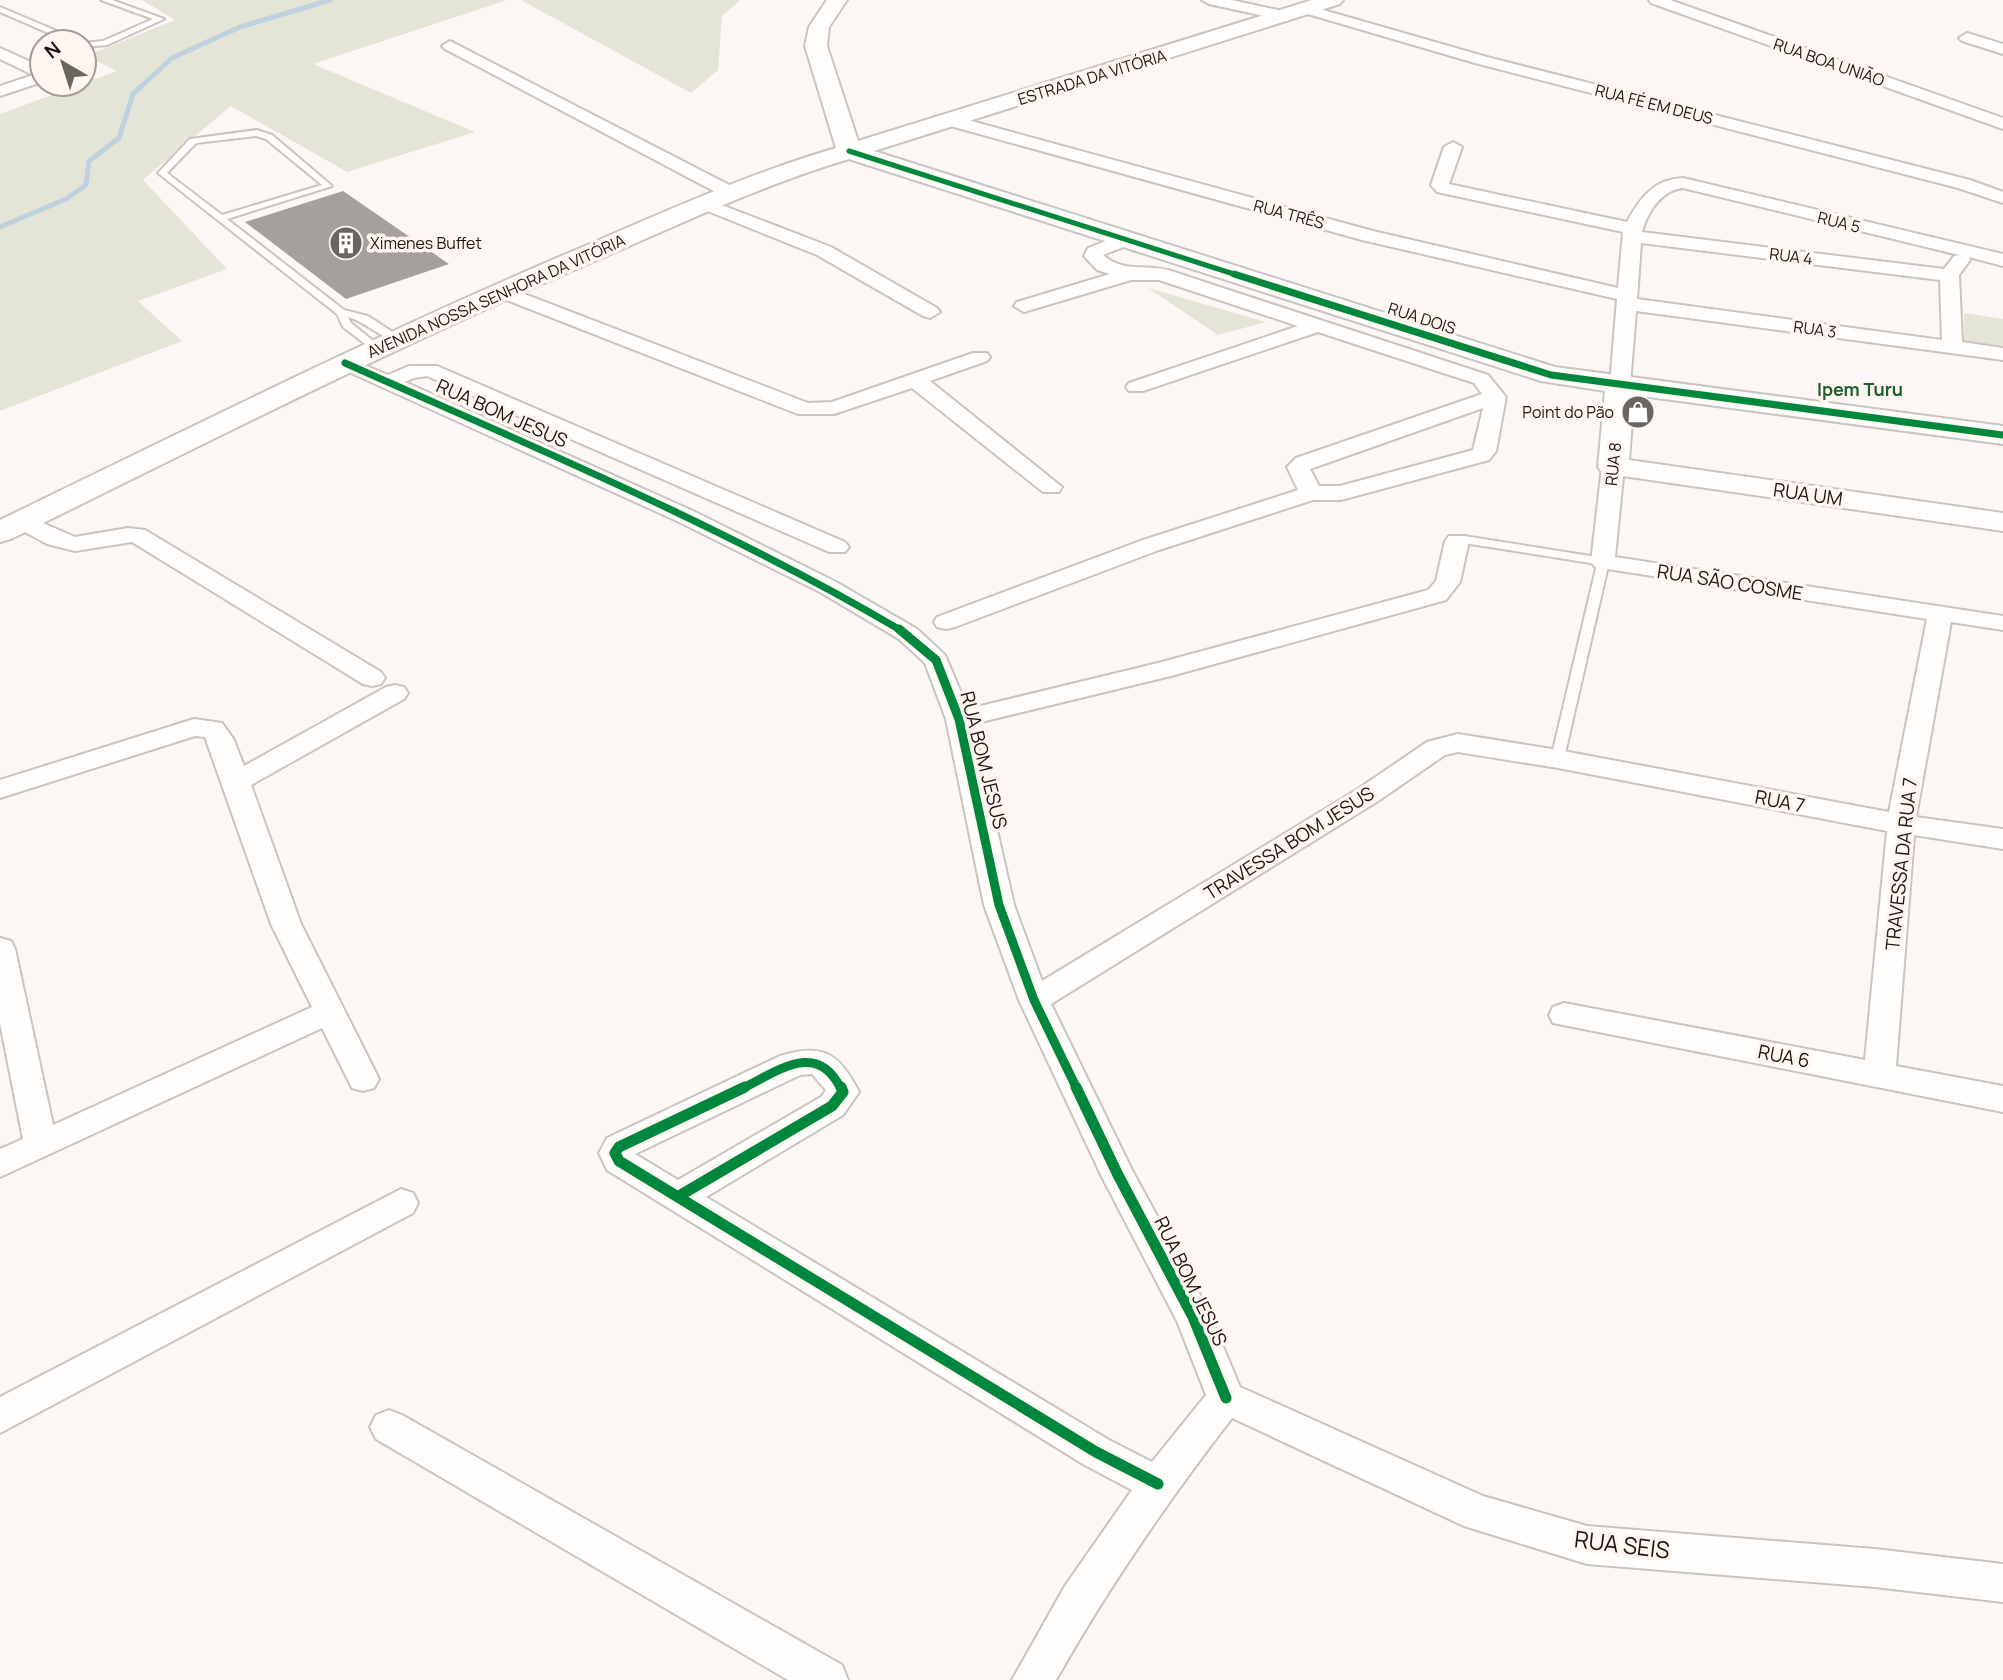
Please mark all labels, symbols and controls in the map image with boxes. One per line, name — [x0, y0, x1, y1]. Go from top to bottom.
north arrow — [28, 28, 98, 98]
street label: RUA BOA UNIÃO — [1771, 33, 1888, 91]
text: N — [39, 35, 66, 64]
street label: ESTRADA DA VITÓRIA — [1015, 44, 1169, 110]
street label: RUA FÉ EM DEUS — [1593, 79, 1715, 129]
street label: RUA TRÊS — [1251, 194, 1327, 234]
street label: RUA 5 — [1815, 206, 1863, 238]
building icon: Ximenes Buffet — [327, 224, 365, 262]
street label: AVENIDA NOSSA SENHORA DA VITÓRIA — [364, 229, 628, 363]
place label: Ximenes Buffet — [370, 232, 482, 254]
street label: RUA 4 — [1768, 242, 1814, 270]
street label: RUA DOIS — [1385, 297, 1459, 339]
street label: RUA 3 — [1792, 315, 1838, 343]
street label: RUA BOM JESUS — [432, 372, 572, 454]
district label: Ipem Turu — [1817, 377, 1903, 401]
shop icon: Point do Pão — [1619, 393, 1657, 431]
place label: Point do Pão — [1522, 401, 1614, 423]
street label: RUA 8 — [1600, 441, 1626, 487]
street label: RUA UM — [1772, 476, 1844, 512]
street label: RUA SÃO COSME — [1655, 558, 1805, 606]
street label: RUA BOM JESUS — [954, 688, 1014, 832]
street label: TRAVESSA DA RUA 7 — [1879, 776, 1923, 952]
street label: TRAVESSA BOM JESUS — [1199, 780, 1379, 906]
street label: RUA 7 — [1753, 783, 1807, 819]
street label: RUA 6 — [1756, 1038, 1812, 1074]
street label: RUA BOM JESUS — [1148, 1212, 1234, 1350]
street label: RUA SEIS — [1573, 1522, 1672, 1566]

